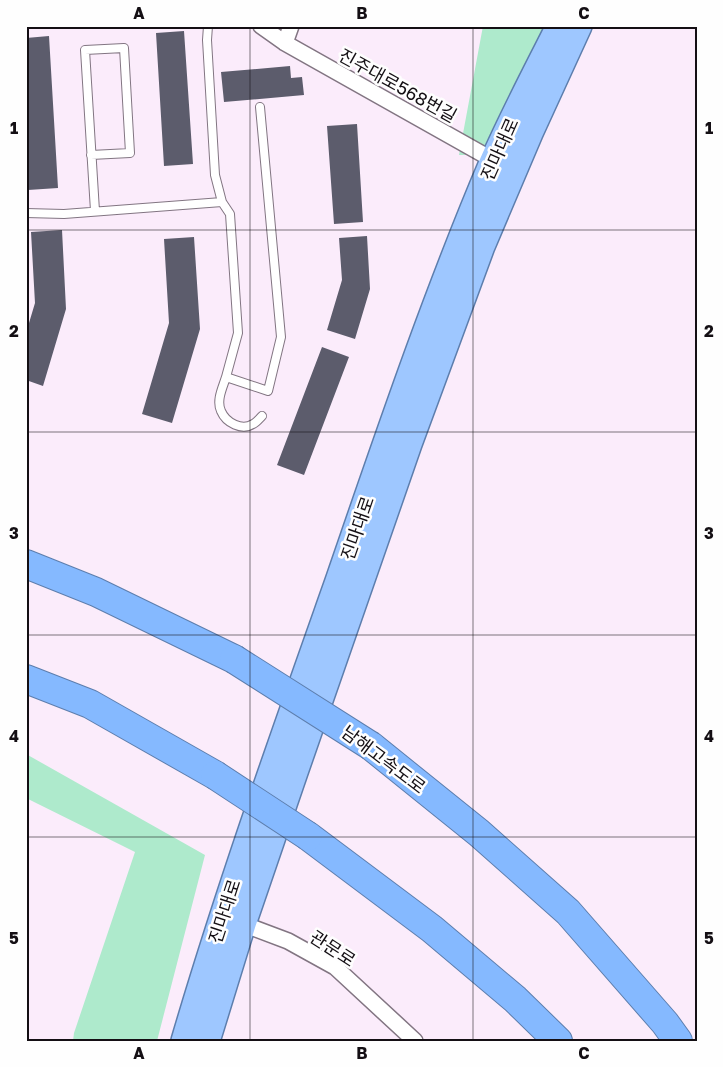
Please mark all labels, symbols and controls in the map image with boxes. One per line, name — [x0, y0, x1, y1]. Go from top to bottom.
text: A — [133, 3, 145, 23]
text: B — [356, 3, 368, 23]
text: C — [578, 3, 590, 23]
street label: 진주대로568번길 — [335, 43, 461, 127]
street label: 진마대로 — [475, 114, 523, 184]
text: 1 — [10, 118, 18, 138]
text: 1 — [705, 118, 713, 138]
text: 2 — [9, 321, 19, 341]
text: 2 — [704, 321, 714, 341]
street label: 진마대로 — [336, 493, 378, 563]
text: 3 — [9, 523, 19, 543]
text: 3 — [704, 523, 714, 543]
street label: 남해고속도로 — [338, 720, 430, 798]
text: 4 — [9, 726, 19, 746]
text: 4 — [704, 726, 714, 746]
street label: 진마대로 — [203, 876, 245, 946]
street label: 관문로 — [306, 925, 360, 971]
text: 5 — [9, 928, 19, 948]
text: 5 — [704, 928, 714, 948]
text: A — [133, 1043, 145, 1063]
text: B — [356, 1043, 368, 1063]
text: C — [578, 1043, 590, 1063]

